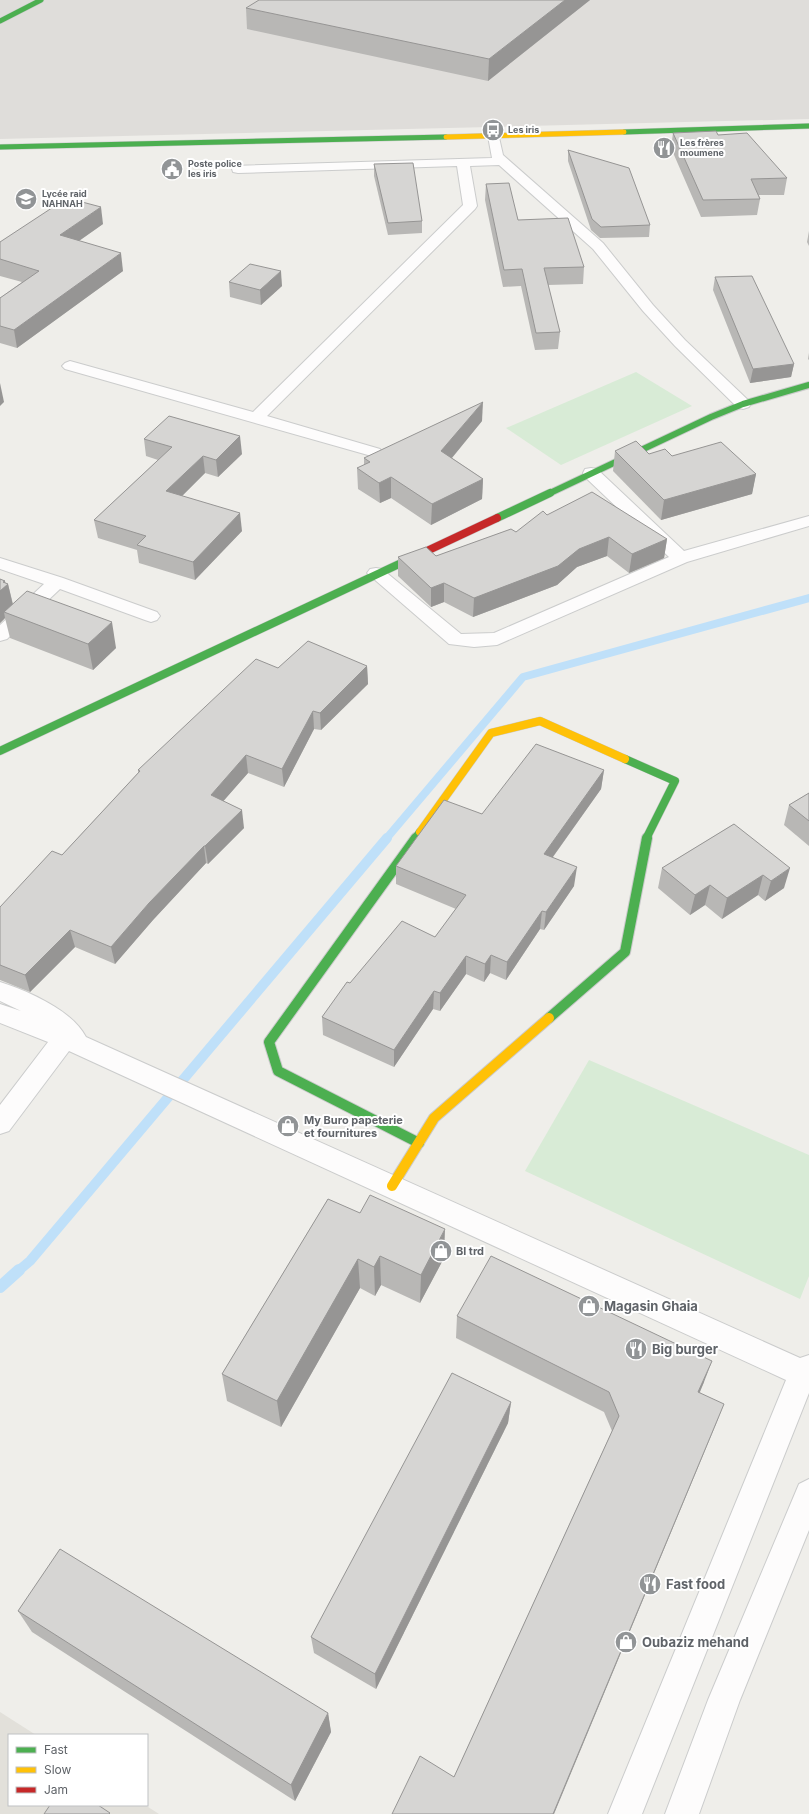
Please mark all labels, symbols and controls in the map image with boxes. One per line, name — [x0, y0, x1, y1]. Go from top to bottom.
bus stop icon: Les iris — [480, 117, 506, 143]
place label: Les iris — [508, 124, 539, 135]
restaurant icon: Les frères moumene — [651, 135, 677, 161]
place label: Les frères moumene — [680, 137, 725, 158]
public building icon: Poste police les iris — [159, 156, 185, 182]
place label: Poste police les iris — [188, 158, 242, 179]
school or university icon: Lycée raid NAHNAH — [13, 186, 39, 212]
place label: Lycée raid NAHNAH — [42, 188, 87, 209]
shop icon: My Buro papeterie et fournitures — [275, 1113, 301, 1139]
place label: My Buro papeterie et fournitures — [304, 1113, 403, 1140]
shop icon: Bl trd — [428, 1238, 454, 1264]
place label: Bl trd — [456, 1244, 484, 1258]
shop icon: Magasin Ghaia — [576, 1293, 602, 1319]
place label: Magasin Ghaia — [604, 1298, 698, 1314]
restaurant icon: Big burger — [623, 1336, 649, 1362]
place label: Big burger — [652, 1341, 719, 1357]
restaurant icon: Fast food — [637, 1571, 663, 1597]
place label: Fast food — [666, 1576, 725, 1592]
shop icon: Oubaziz mehand — [613, 1629, 639, 1655]
place label: Oubaziz mehand — [642, 1634, 749, 1650]
legend — [8, 1734, 148, 1806]
text: Fast — [44, 1742, 68, 1757]
text: Slow — [44, 1762, 72, 1777]
text: Jam — [44, 1782, 68, 1797]

